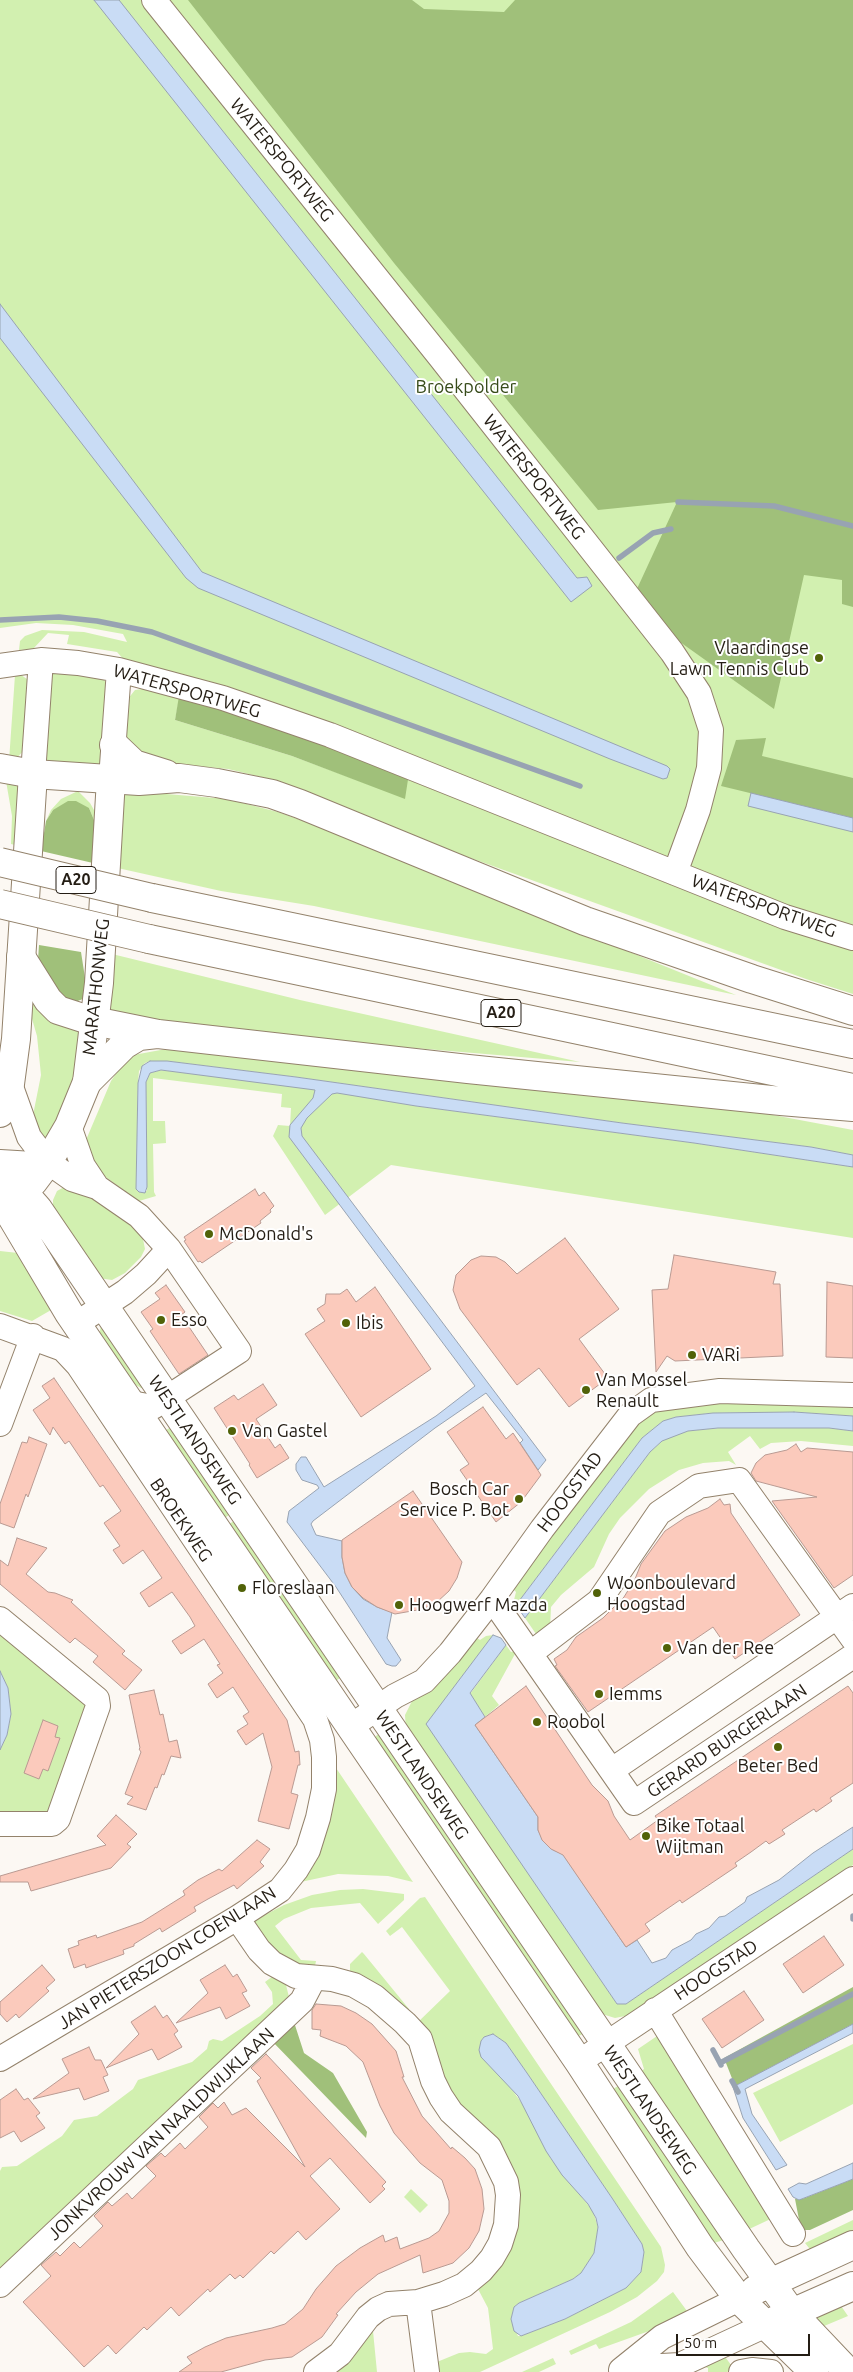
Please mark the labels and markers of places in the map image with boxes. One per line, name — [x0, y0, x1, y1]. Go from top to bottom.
place label: Vlaardingse Lawn Tennis Club — [670, 637, 809, 680]
marker: Vlaardingse Lawn Tennis Club — [813, 652, 825, 664]
place label: McDonald's — [219, 1223, 313, 1245]
marker: McDonald's — [203, 1228, 215, 1240]
place label: Esso — [171, 1309, 207, 1331]
place label: Ibis — [356, 1312, 383, 1334]
marker: Esso — [155, 1314, 167, 1326]
marker: Ibis — [340, 1317, 352, 1329]
place label: VARi — [702, 1344, 740, 1366]
marker: VARi — [686, 1349, 698, 1361]
place label: Van Mossel Renault — [596, 1369, 687, 1412]
marker: Van Mossel Renault — [580, 1384, 592, 1396]
place label: Van Gastel — [242, 1420, 327, 1442]
marker: Van Gastel — [226, 1425, 238, 1437]
place label: Bosch Car Service P. Bot — [400, 1478, 509, 1520]
marker: Bosch Car Service P. Bot — [513, 1493, 525, 1505]
place label: Woonboulevard Hoogstad — [607, 1572, 736, 1615]
place label: Floreslaan — [252, 1577, 335, 1599]
marker: Floreslaan — [236, 1582, 248, 1594]
marker: Woonboulevard Hoogstad — [591, 1587, 603, 1599]
place label: Hoogwerf Mazda — [409, 1594, 547, 1616]
marker: Hoogwerf Mazda — [393, 1599, 405, 1611]
place label: Van der Ree — [677, 1637, 774, 1659]
marker: Van der Ree — [661, 1642, 673, 1654]
place label: Iemms — [609, 1683, 662, 1705]
marker: Iemms — [593, 1688, 605, 1700]
place label: Roobol — [547, 1711, 605, 1733]
marker: Roobol — [531, 1716, 543, 1728]
marker: Beter Bed — [772, 1741, 784, 1753]
place label: Beter Bed — [737, 1755, 819, 1777]
place label: Bike Totaal Wijtman — [656, 1815, 745, 1858]
marker: Bike Totaal Wijtman — [640, 1830, 652, 1842]

